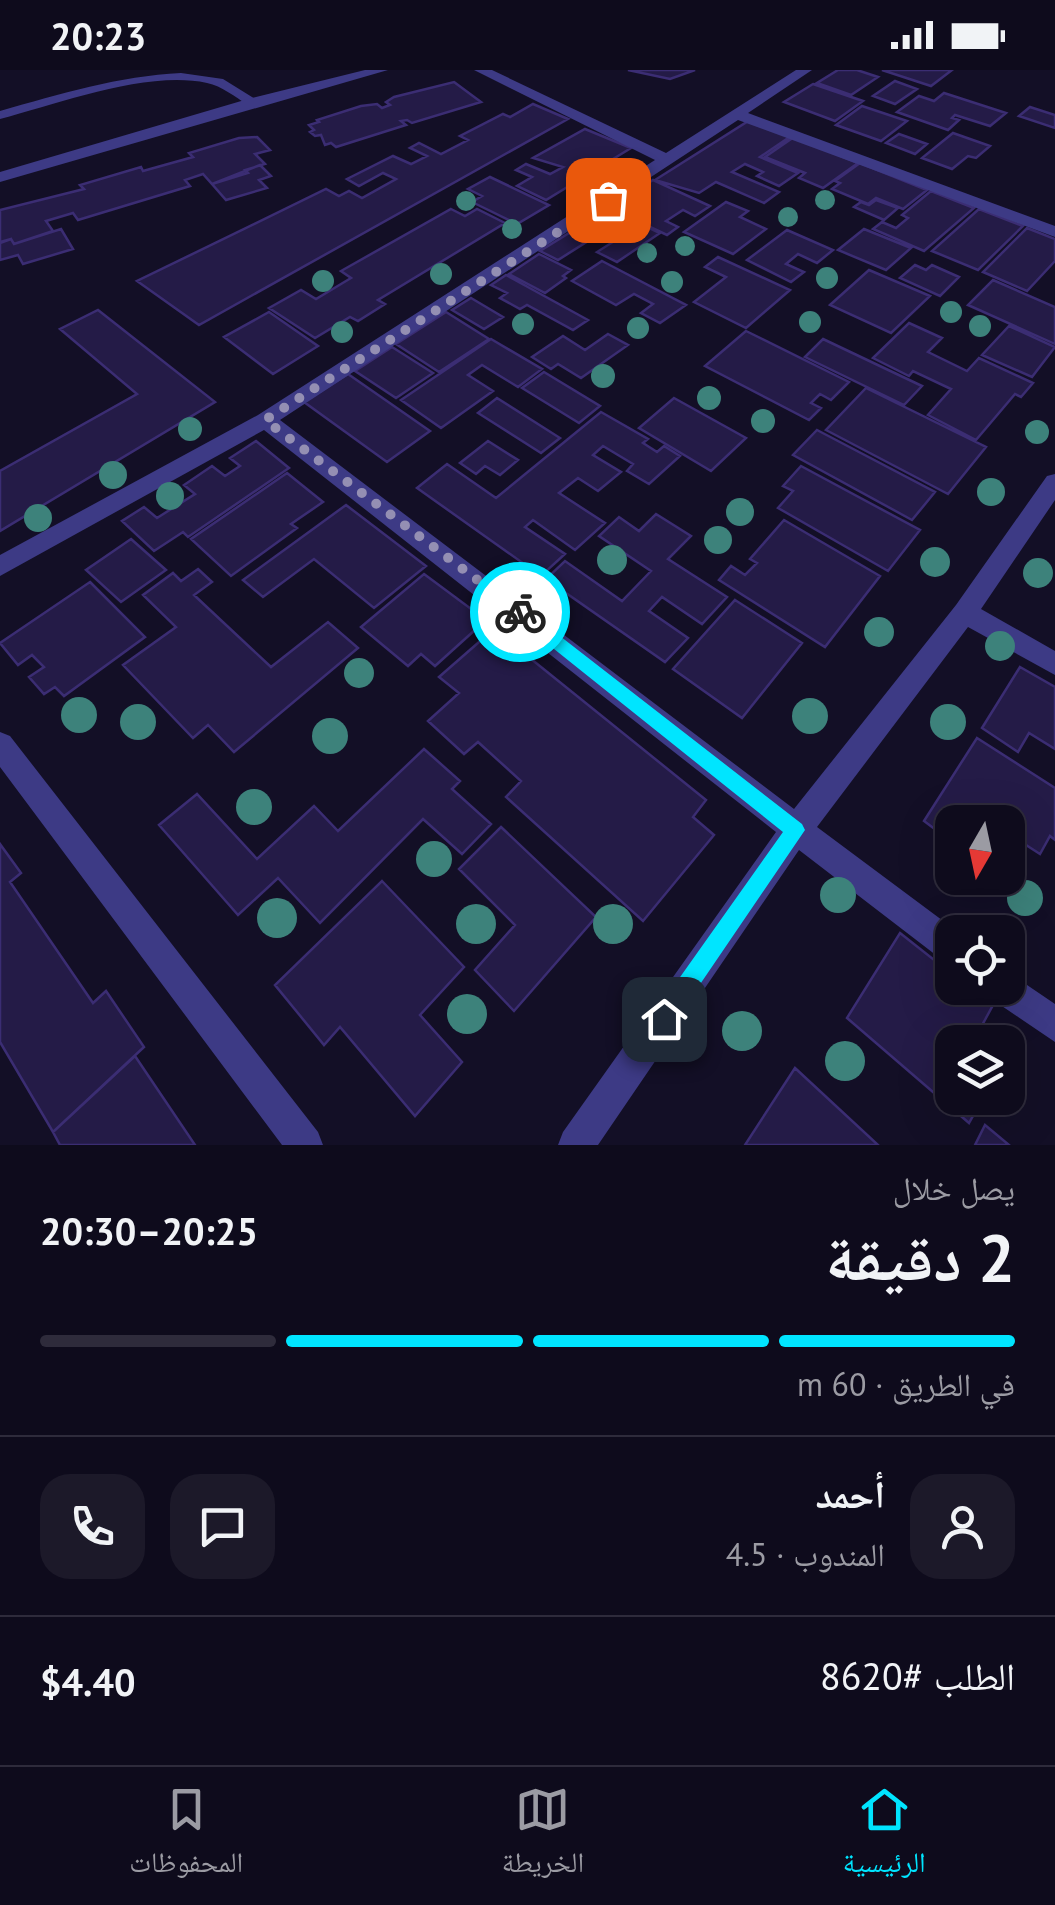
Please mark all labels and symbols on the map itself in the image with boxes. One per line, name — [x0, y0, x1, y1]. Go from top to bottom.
pin — [566, 158, 651, 243]
courier — [470, 562, 570, 662]
north arrow — [935, 805, 1025, 895]
pin — [622, 977, 707, 1062]

